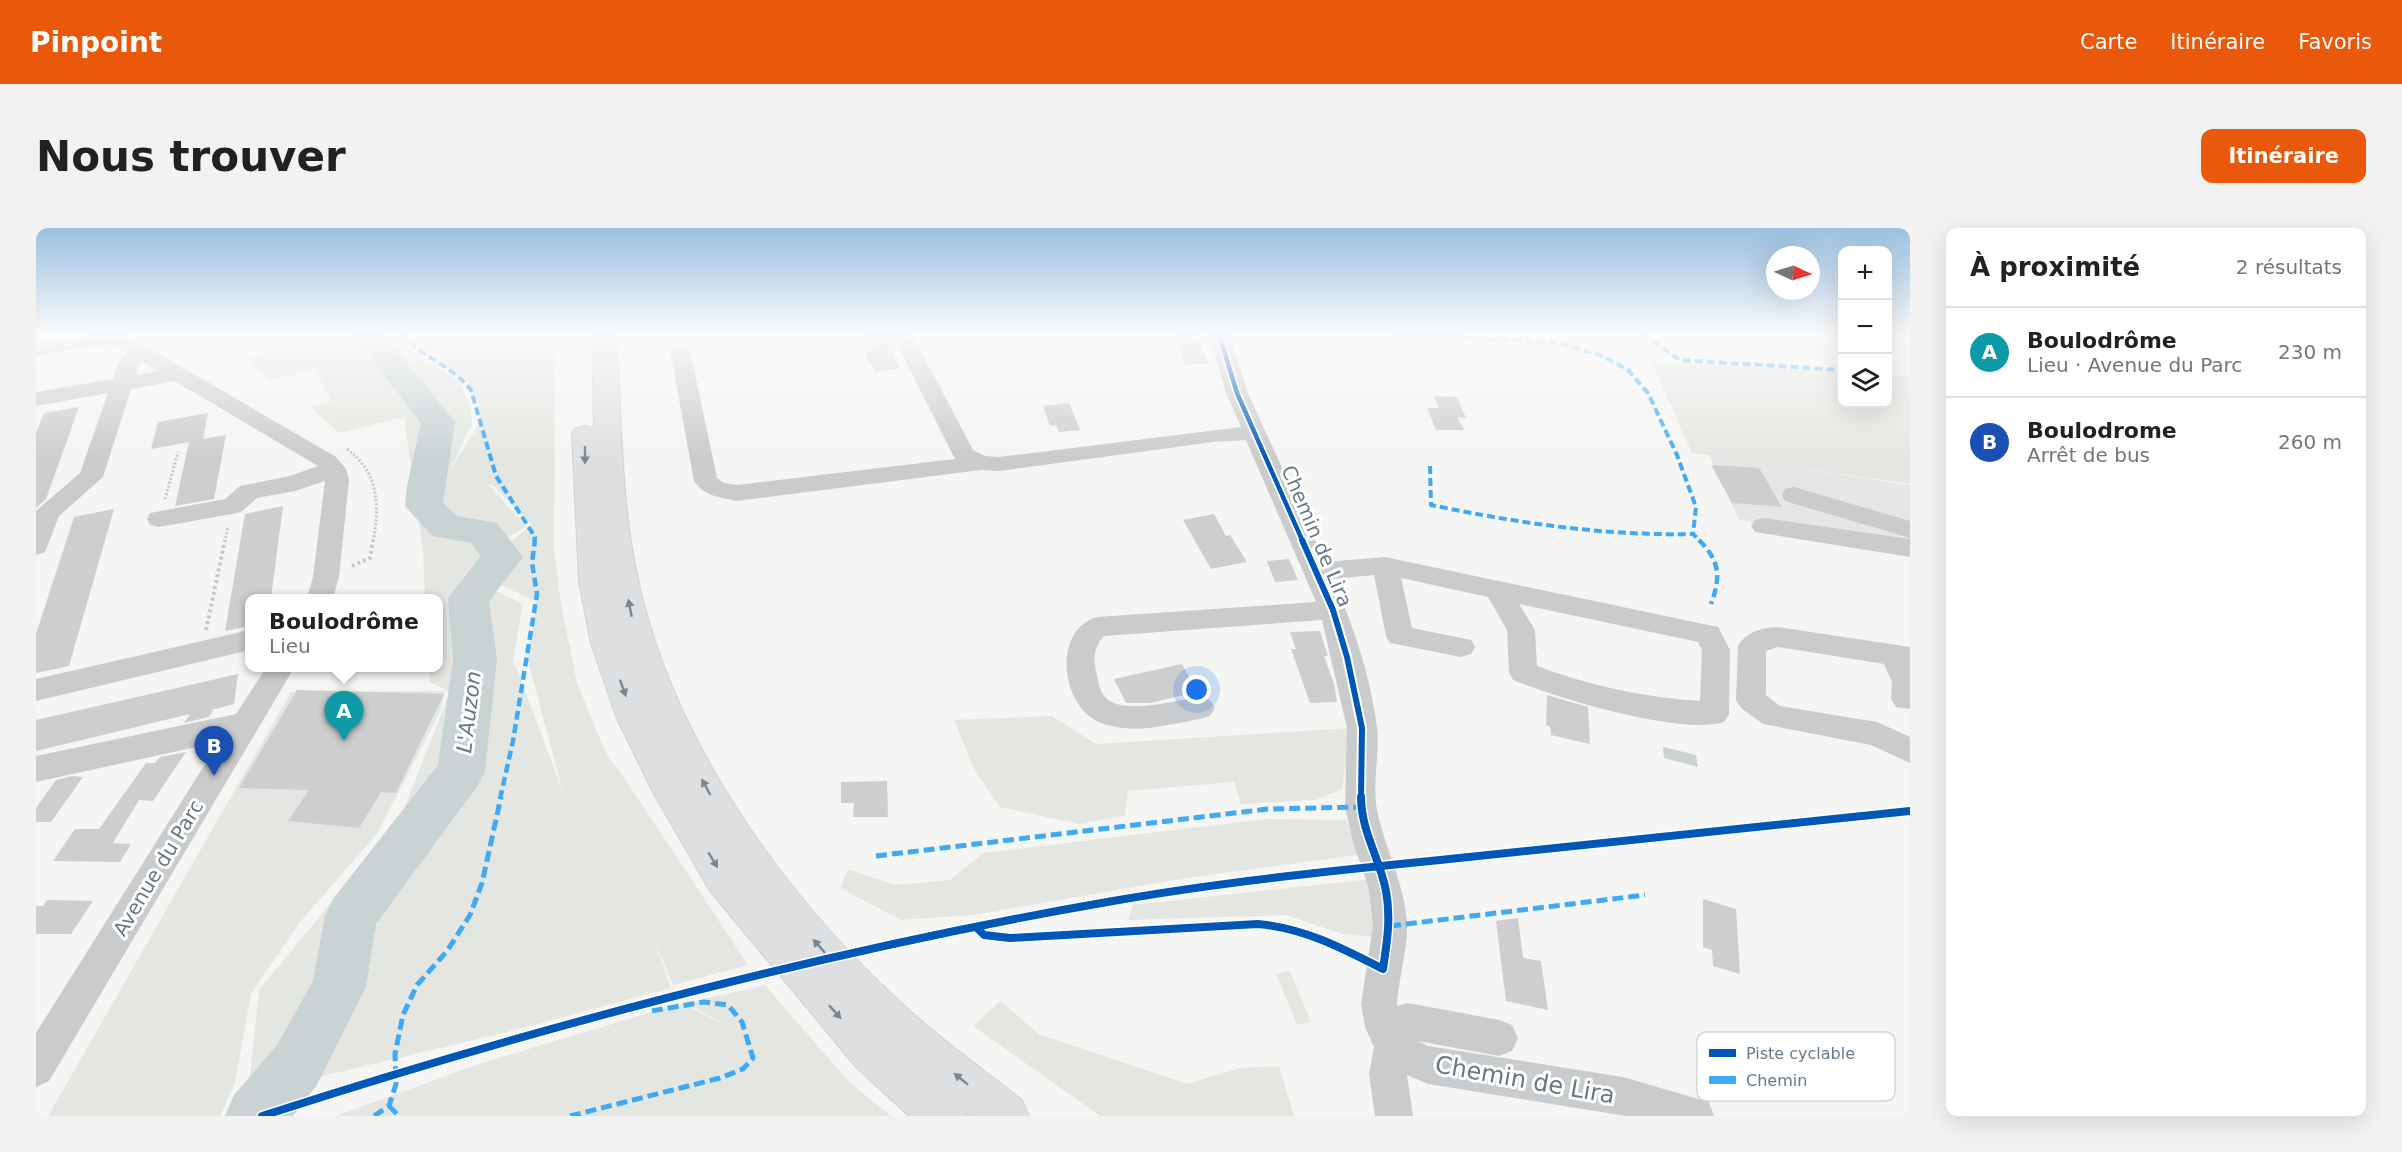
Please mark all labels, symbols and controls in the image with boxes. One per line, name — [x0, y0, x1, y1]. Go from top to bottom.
text: Pinpoint — [30, 26, 162, 59]
text: Carte — [2080, 30, 2137, 54]
text: Itinéraire — [2170, 30, 2265, 54]
text: Favoris — [2298, 30, 2372, 54]
button: Itinéraire — [2201, 129, 2366, 183]
text: Nous trouver — [36, 132, 346, 181]
north arrow — [1766, 246, 1820, 300]
map controls — [1838, 246, 1892, 408]
button: + — [1838, 246, 1892, 300]
text: À proximité — [1970, 252, 2140, 282]
text: 2 résultats — [2236, 255, 2342, 279]
button: − — [1838, 300, 1892, 354]
text: Boulodrôme — [2027, 328, 2177, 353]
text: A — [1982, 340, 1997, 364]
text: 230 m — [2278, 340, 2342, 364]
text: Lieu · Avenue du Parc — [2027, 353, 2242, 377]
button: layers — [1838, 354, 1892, 408]
text: Boulodrome — [2027, 418, 2177, 443]
text: B — [1982, 430, 1997, 454]
text: 260 m — [2278, 430, 2342, 454]
text: Arrêt de bus — [2027, 443, 2150, 467]
one-way arrow — [581, 446, 590, 465]
street label: Chemin de Lira — [1276, 462, 1358, 610]
popup — [245, 594, 443, 672]
one-way arrow — [625, 599, 634, 618]
text: Boulodrôme — [269, 609, 419, 634]
text: Lieu — [269, 634, 311, 658]
water label: L'Auzon — [452, 670, 486, 754]
your location — [1182, 675, 1211, 704]
one-way arrow — [619, 679, 629, 697]
pin: A — [324, 692, 364, 741]
pin: B — [194, 726, 234, 776]
one-way arrow — [701, 778, 711, 795]
street label: Avenue du Parc — [108, 796, 208, 940]
one-way arrow — [707, 852, 718, 868]
one-way arrow — [812, 938, 826, 953]
one-way arrow — [828, 1004, 841, 1019]
legend — [1697, 1032, 1895, 1101]
text: Piste cyclable — [1746, 1044, 1855, 1063]
street label: Chemin de Lira — [1433, 1050, 1617, 1110]
text: Chemin — [1746, 1071, 1807, 1090]
one-way arrow — [953, 1073, 968, 1086]

